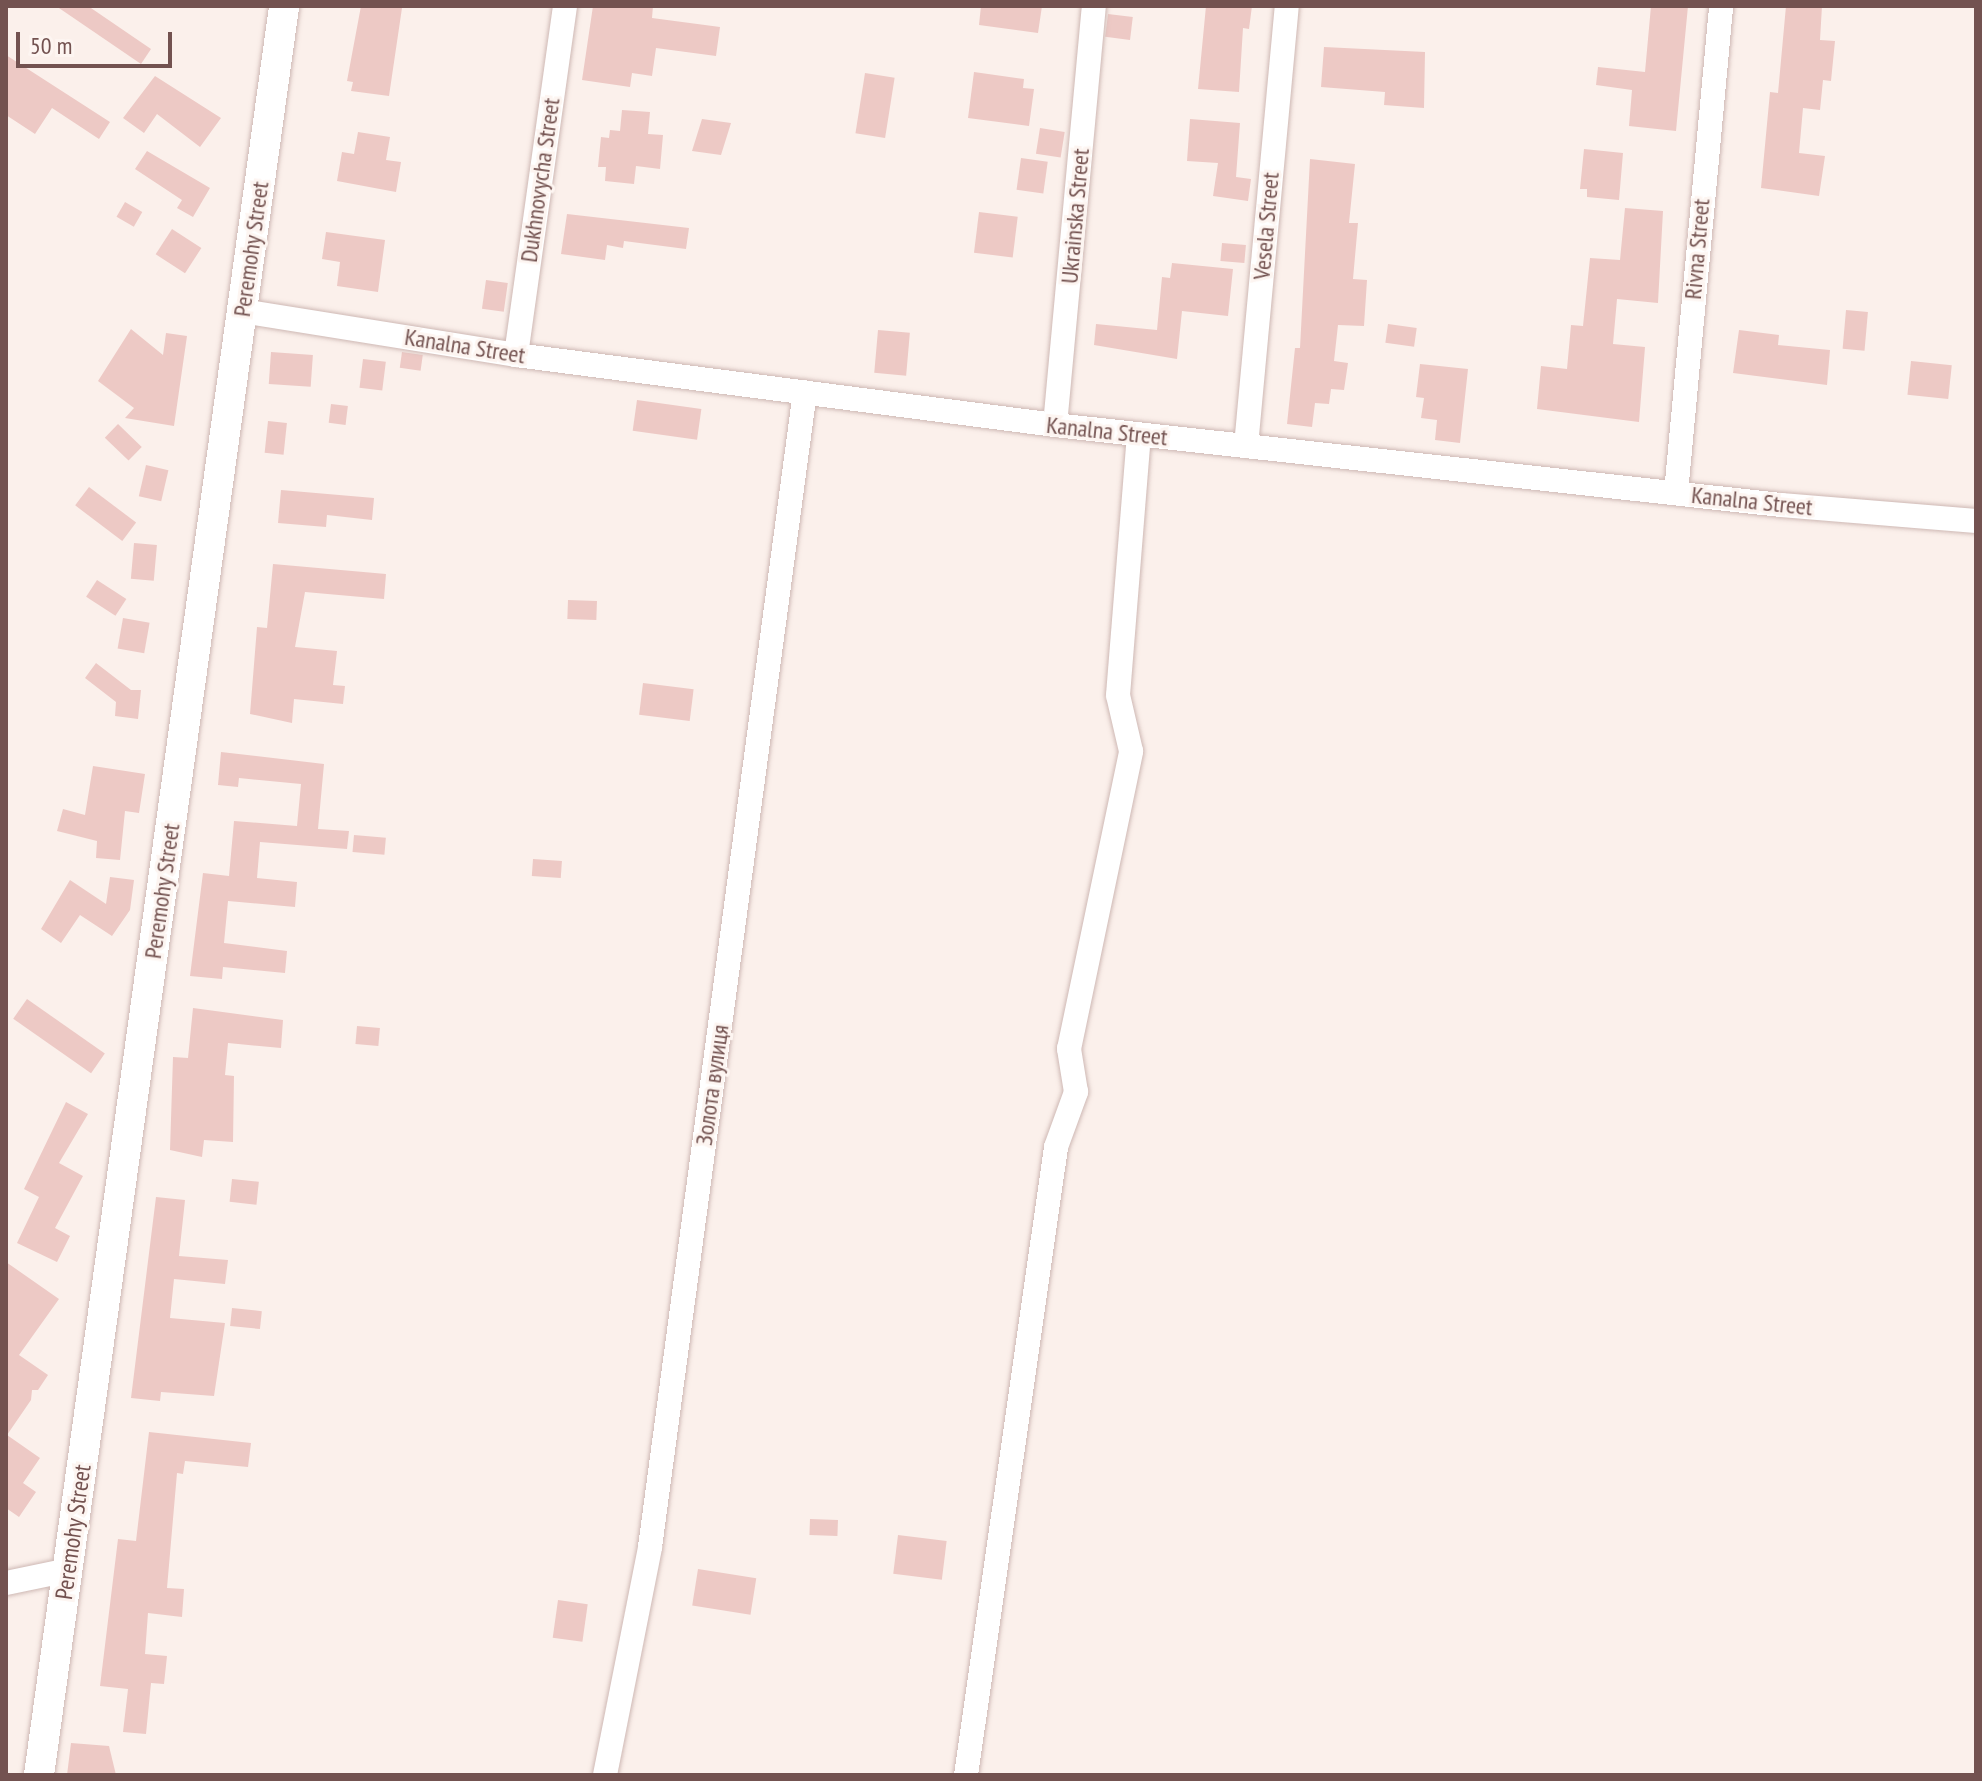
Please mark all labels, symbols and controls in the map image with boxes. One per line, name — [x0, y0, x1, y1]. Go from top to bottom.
scale bar — [20, 16, 176, 66]
text: 50 m — [30, 30, 72, 61]
street label: Dukhnovycha Street — [514, 96, 566, 264]
street label: Ukrainska Street — [1055, 147, 1095, 285]
street label: Vesela Street — [1247, 171, 1285, 281]
street label: Peremohy Street — [227, 179, 275, 319]
street label: Rivna Street — [1678, 197, 1716, 301]
street label: Kanalna Street — [403, 322, 527, 370]
street label: Kanalna Street — [1045, 410, 1169, 452]
street label: Kanalna Street — [1690, 480, 1814, 522]
street label: Peremohy Street — [138, 821, 186, 961]
street label: Золота вулиця — [689, 1023, 735, 1147]
street label: Peremohy Street — [49, 1462, 97, 1602]

